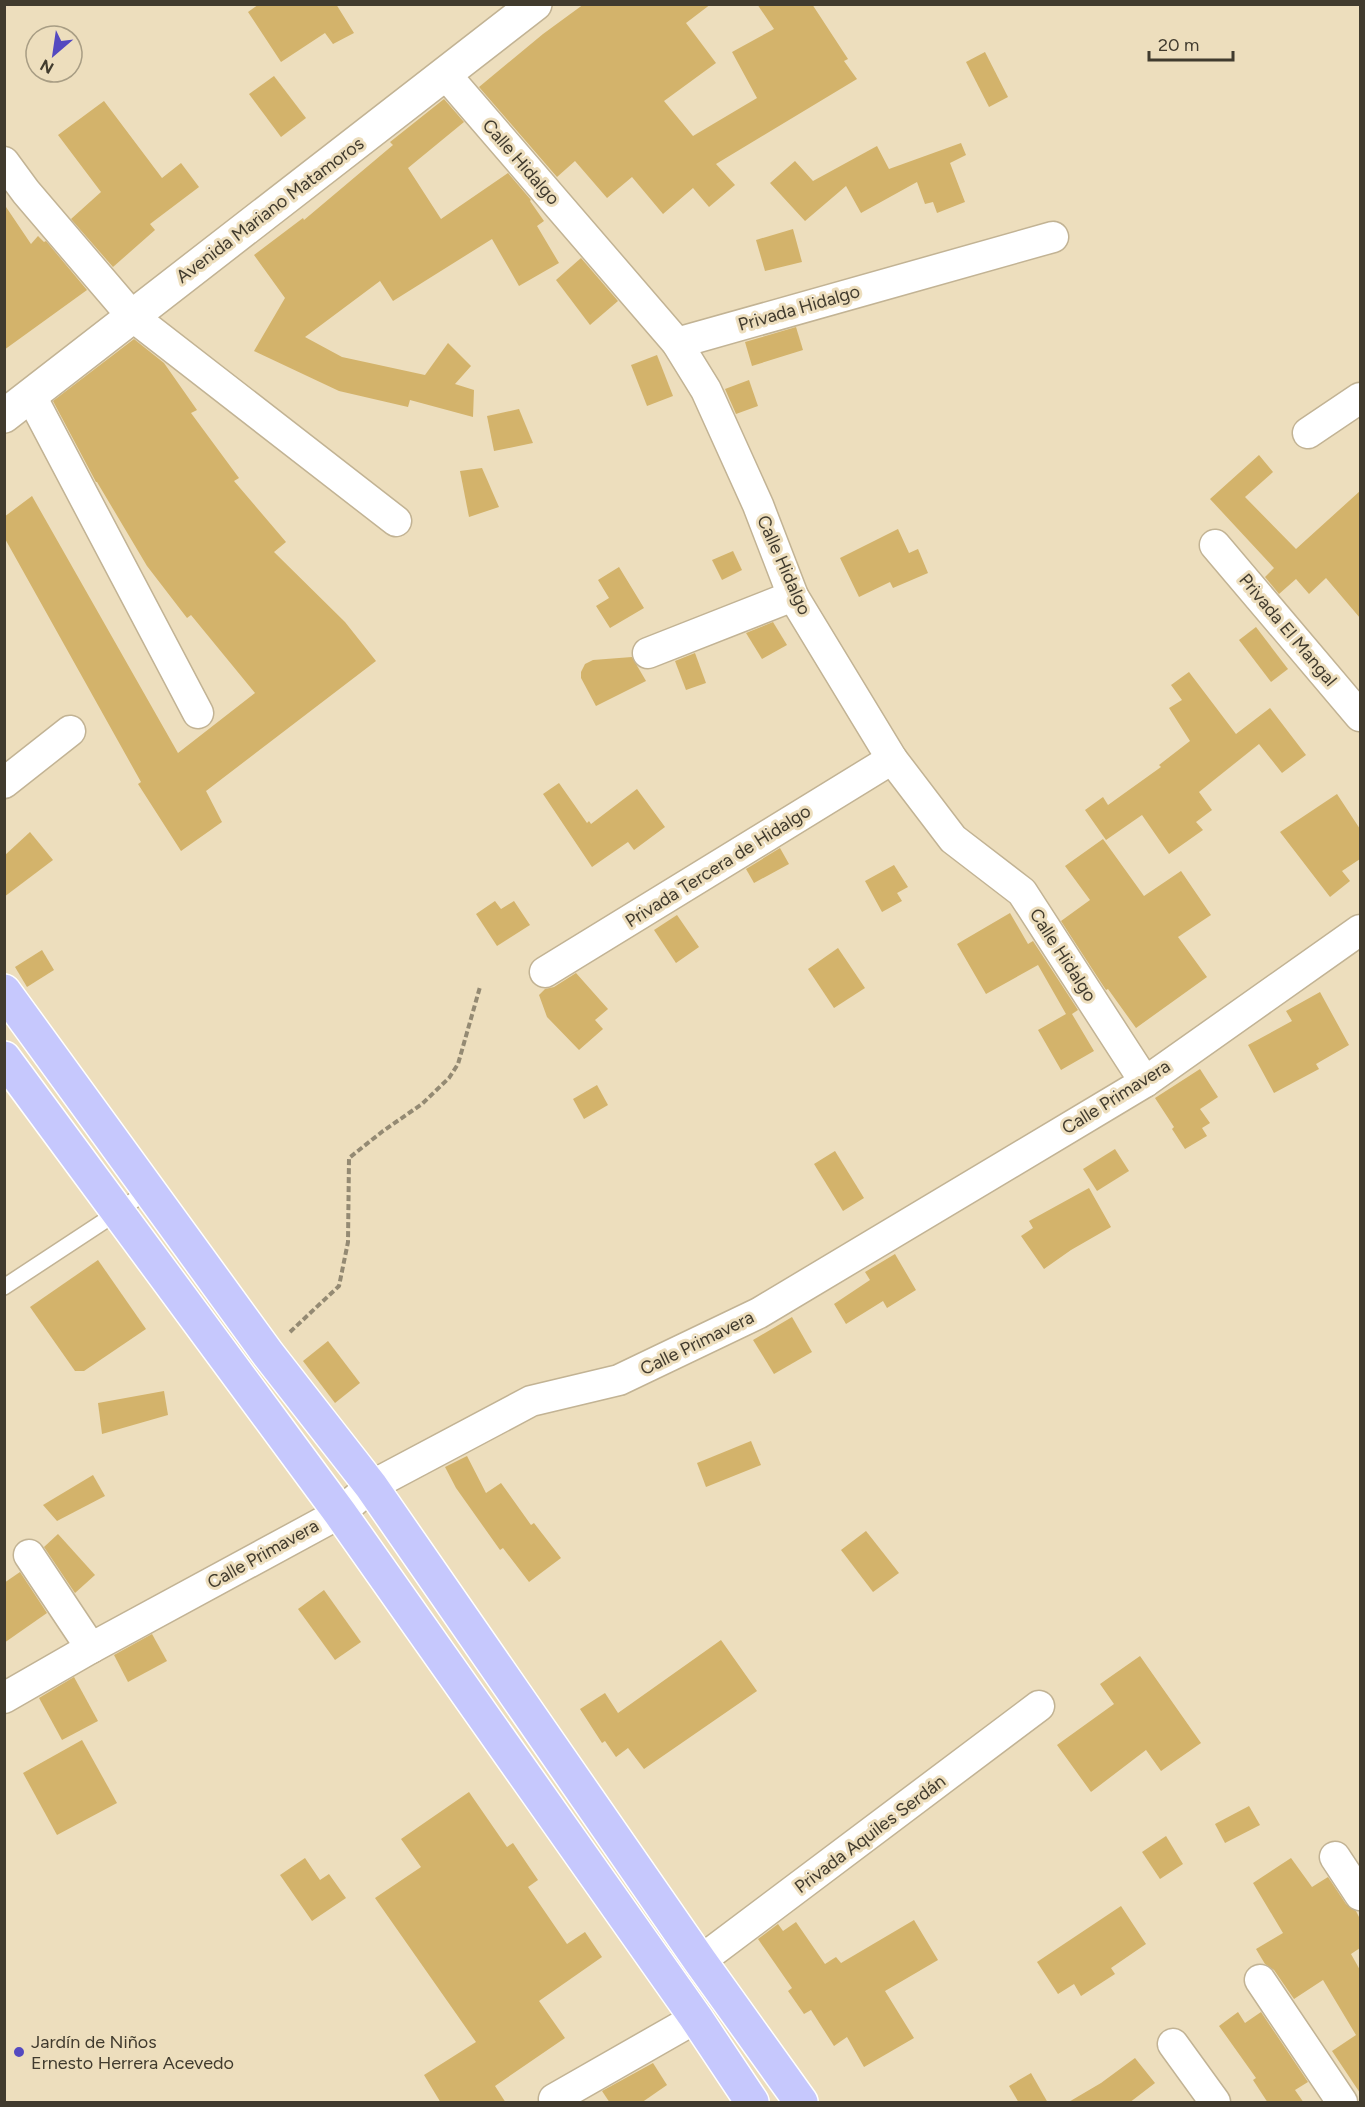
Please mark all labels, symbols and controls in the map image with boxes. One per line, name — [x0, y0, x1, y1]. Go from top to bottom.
north arrow — [24, 24, 84, 84]
scale bar — [1149, 24, 1233, 62]
text: 20 m — [1158, 34, 1199, 56]
text: N — [37, 55, 57, 78]
street label: Calle Hidalgo — [478, 115, 564, 209]
street label: Avenida Mariano Matamoros — [172, 132, 368, 288]
street label: Privada Hidalgo — [736, 280, 862, 336]
street label: Calle Hidalgo — [752, 512, 816, 618]
street label: Privada El Mangal — [1234, 569, 1342, 691]
street label: Privada Tercera de Hidalgo — [621, 800, 815, 932]
street label: Calle Hidalgo — [1025, 904, 1101, 1006]
street label: Calle Primavera — [1058, 1055, 1174, 1139]
street label: Calle Primavera — [637, 1306, 757, 1380]
street label: Calle Primavera — [204, 1514, 322, 1594]
street label: Privada Aquiles Serdán — [790, 1770, 950, 1898]
place label: Jardín de Niños Ernesto Herrera Acevedo — [31, 2031, 234, 2074]
marker: Jardín de Niños Ernesto Herrera Acevedo — [12, 2045, 26, 2059]

